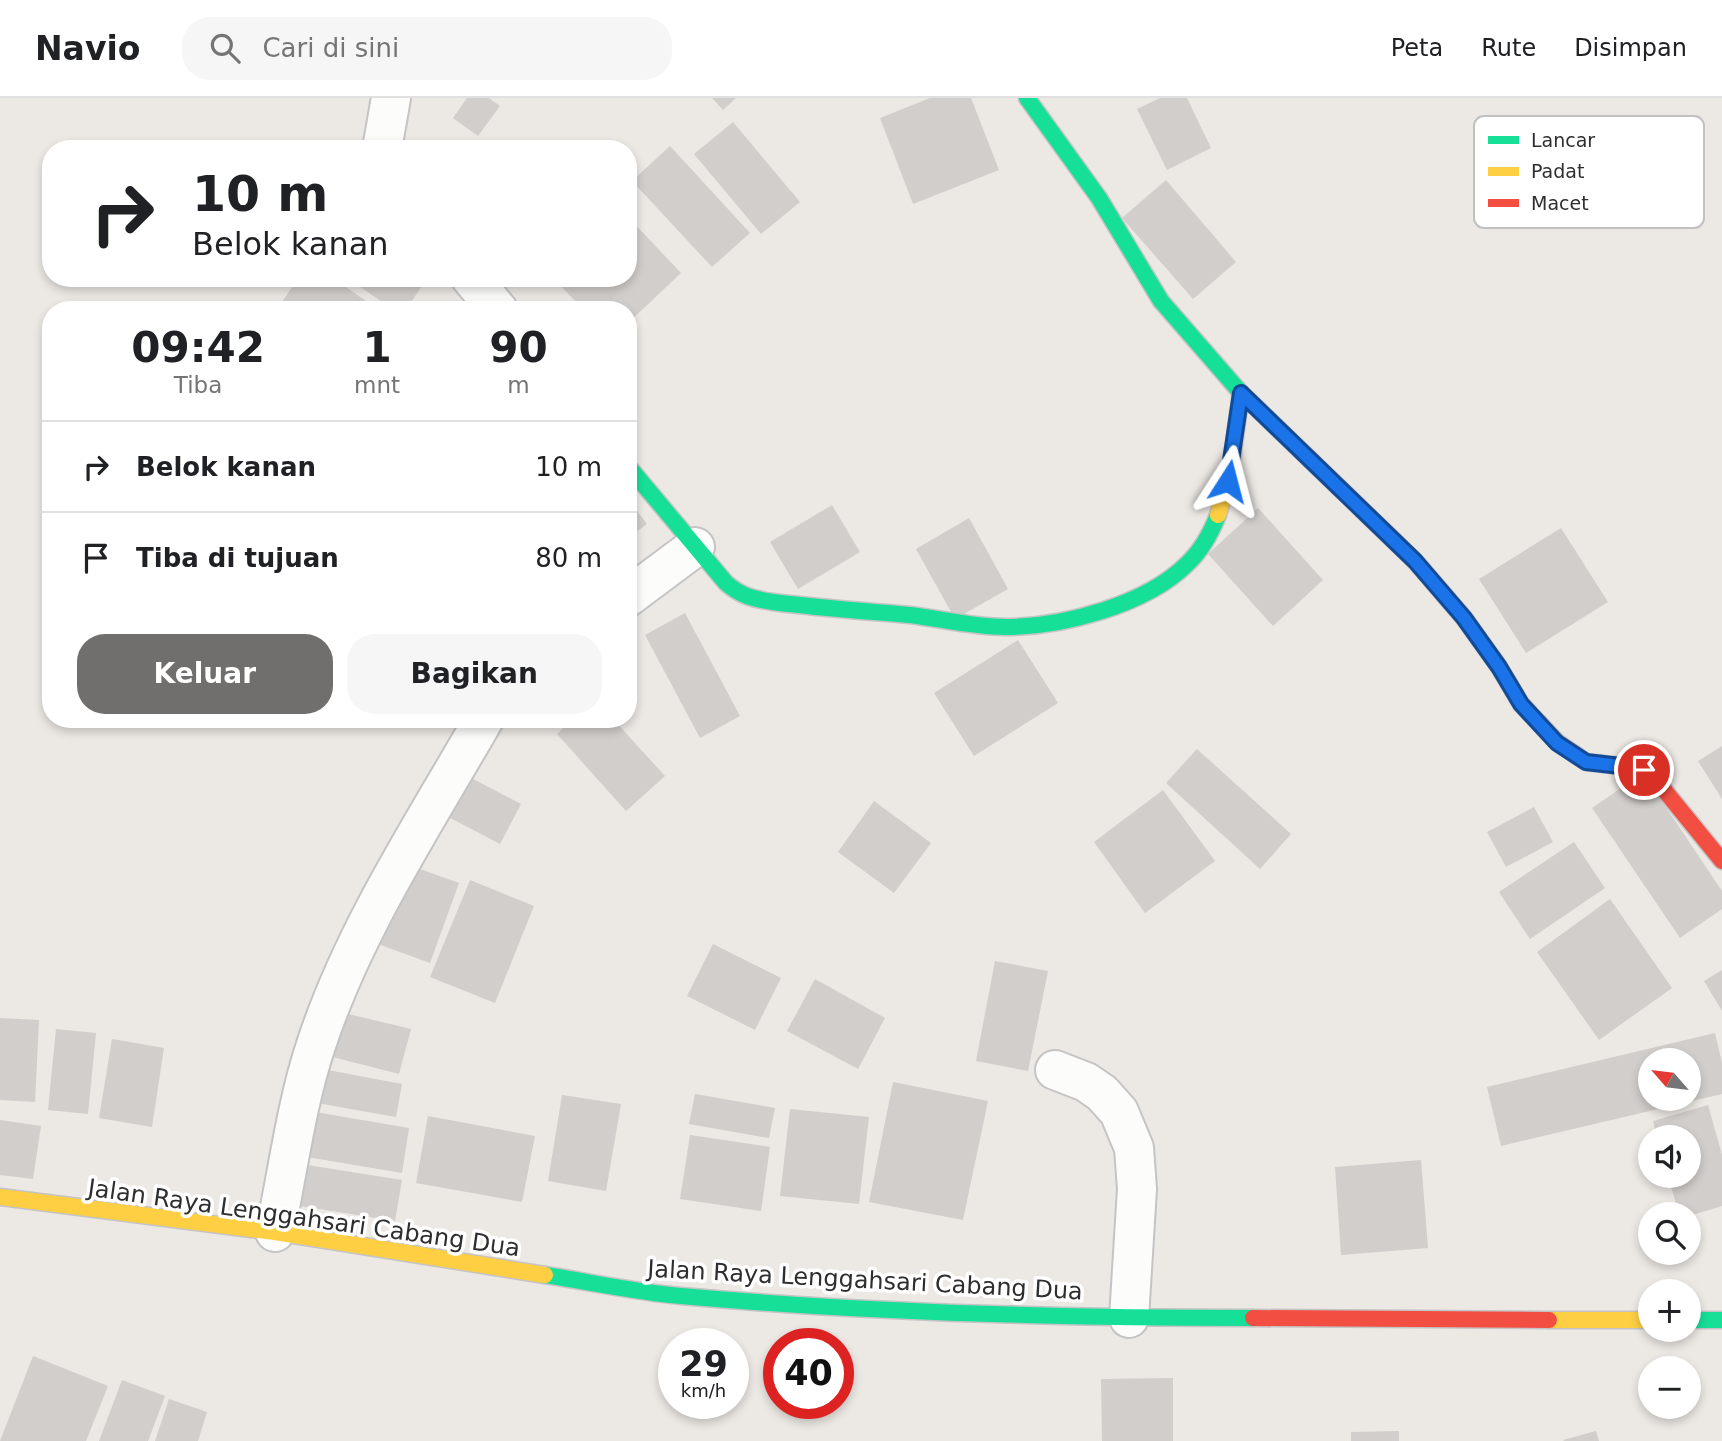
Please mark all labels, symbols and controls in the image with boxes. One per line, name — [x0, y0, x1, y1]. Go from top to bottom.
search box — [182, 17, 672, 80]
text: Navio — [35, 29, 140, 68]
icon: search — [206, 29, 244, 67]
text: Cari di sini — [262, 33, 399, 63]
text: Peta — [1391, 34, 1443, 62]
text: Rute — [1481, 34, 1536, 62]
text: Disimpan — [1574, 34, 1687, 62]
legend — [1474, 116, 1704, 228]
text: Lancar — [1531, 129, 1595, 151]
text: Padat — [1531, 160, 1584, 182]
text: 10 m — [192, 166, 328, 223]
icon: right — [77, 168, 168, 259]
text: Macet — [1531, 192, 1589, 214]
text: Belok kanan — [192, 225, 389, 263]
text: 09:42 — [131, 323, 265, 372]
text: 1 — [362, 323, 392, 372]
text: 90 — [489, 323, 548, 372]
text: Tiba — [174, 372, 222, 398]
text: mnt — [354, 372, 400, 398]
text: m — [507, 372, 530, 398]
position arrow — [1191, 444, 1265, 518]
icon: right — [77, 448, 115, 486]
text: Belok kanan — [136, 452, 316, 482]
text: 10 m — [535, 452, 602, 482]
icon: arrive — [77, 539, 115, 577]
text: Tiba di tujuan — [136, 543, 339, 573]
text: 80 m — [535, 543, 602, 573]
button: Keluar — [77, 634, 333, 714]
button: Bagikan — [347, 634, 602, 714]
pin — [1614, 740, 1674, 800]
icon: arrive — [1625, 751, 1663, 789]
north arrow — [1638, 1048, 1701, 1111]
map controls — [1638, 1048, 1701, 1419]
button: sound — [1638, 1125, 1701, 1188]
street label: Jalan Raya Lenggahsari Cabang Dua — [84, 1174, 522, 1262]
button: search — [1638, 1202, 1701, 1265]
street label: Jalan Raya Lenggahsari Cabang Dua — [645, 1255, 1083, 1305]
button: + — [1638, 1279, 1701, 1342]
speed limit sign: 40 — [763, 1328, 854, 1419]
text: 29 — [679, 1344, 728, 1384]
button: − — [1638, 1356, 1701, 1419]
text: km/h — [681, 1380, 726, 1401]

